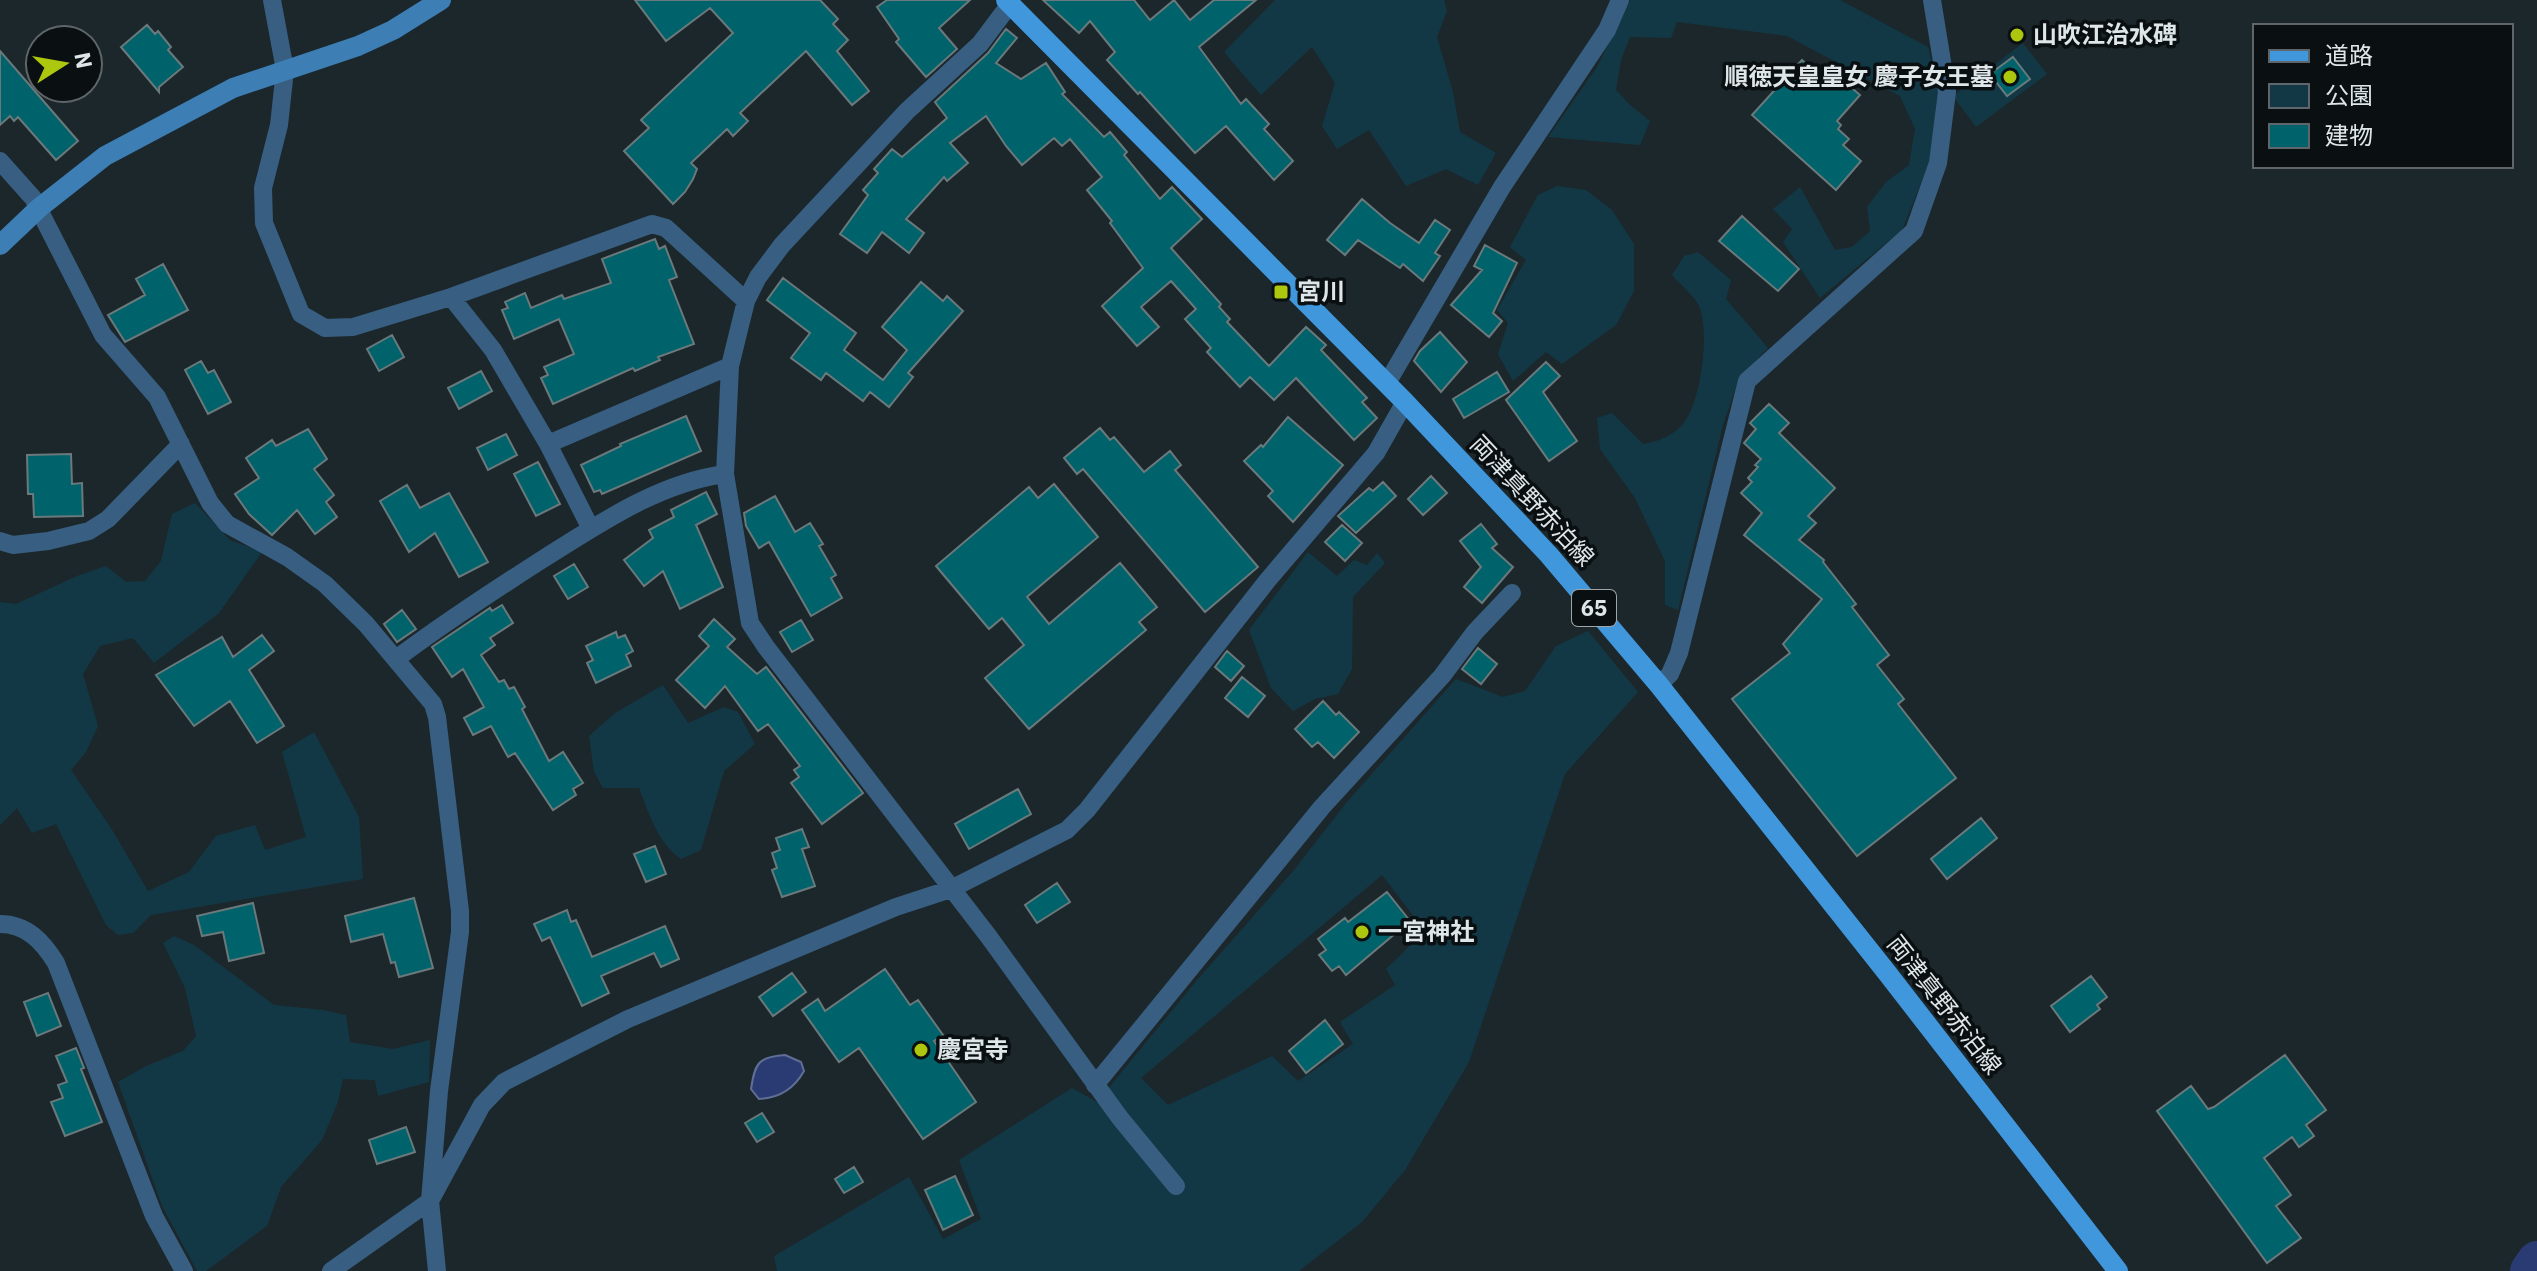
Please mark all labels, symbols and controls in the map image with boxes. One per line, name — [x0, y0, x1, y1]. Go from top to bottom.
place label: 山吹江治水碑 — [2033, 18, 2177, 50]
north arrow — [24, 24, 104, 104]
legend — [2253, 24, 2513, 168]
marker: 山吹江治水碑 — [2008, 26, 2026, 44]
text: 道路 — [2325, 39, 2373, 71]
text: N — [68, 49, 100, 71]
place label: 順徳天皇皇女 慶子女王墓 — [1724, 60, 1994, 92]
marker: 順徳天皇皇女 慶子女王墓 — [2001, 68, 2019, 86]
text: 公園 — [2325, 79, 2373, 111]
text: 建物 — [2325, 119, 2373, 151]
place label: 宮川 — [1297, 275, 1345, 307]
marker: 宮川 — [1272, 283, 1290, 301]
street label: 両津真野赤泊線 — [1464, 428, 1602, 573]
road number: 65 — [1572, 590, 1616, 626]
place label: 一宮神社 — [1378, 915, 1474, 947]
marker: 一宮神社 — [1353, 923, 1371, 941]
street label: 両津真野赤泊線 — [1880, 928, 2009, 1080]
place label: 慶宮寺 — [937, 1033, 1009, 1065]
marker: 慶宮寺 — [912, 1041, 930, 1059]

